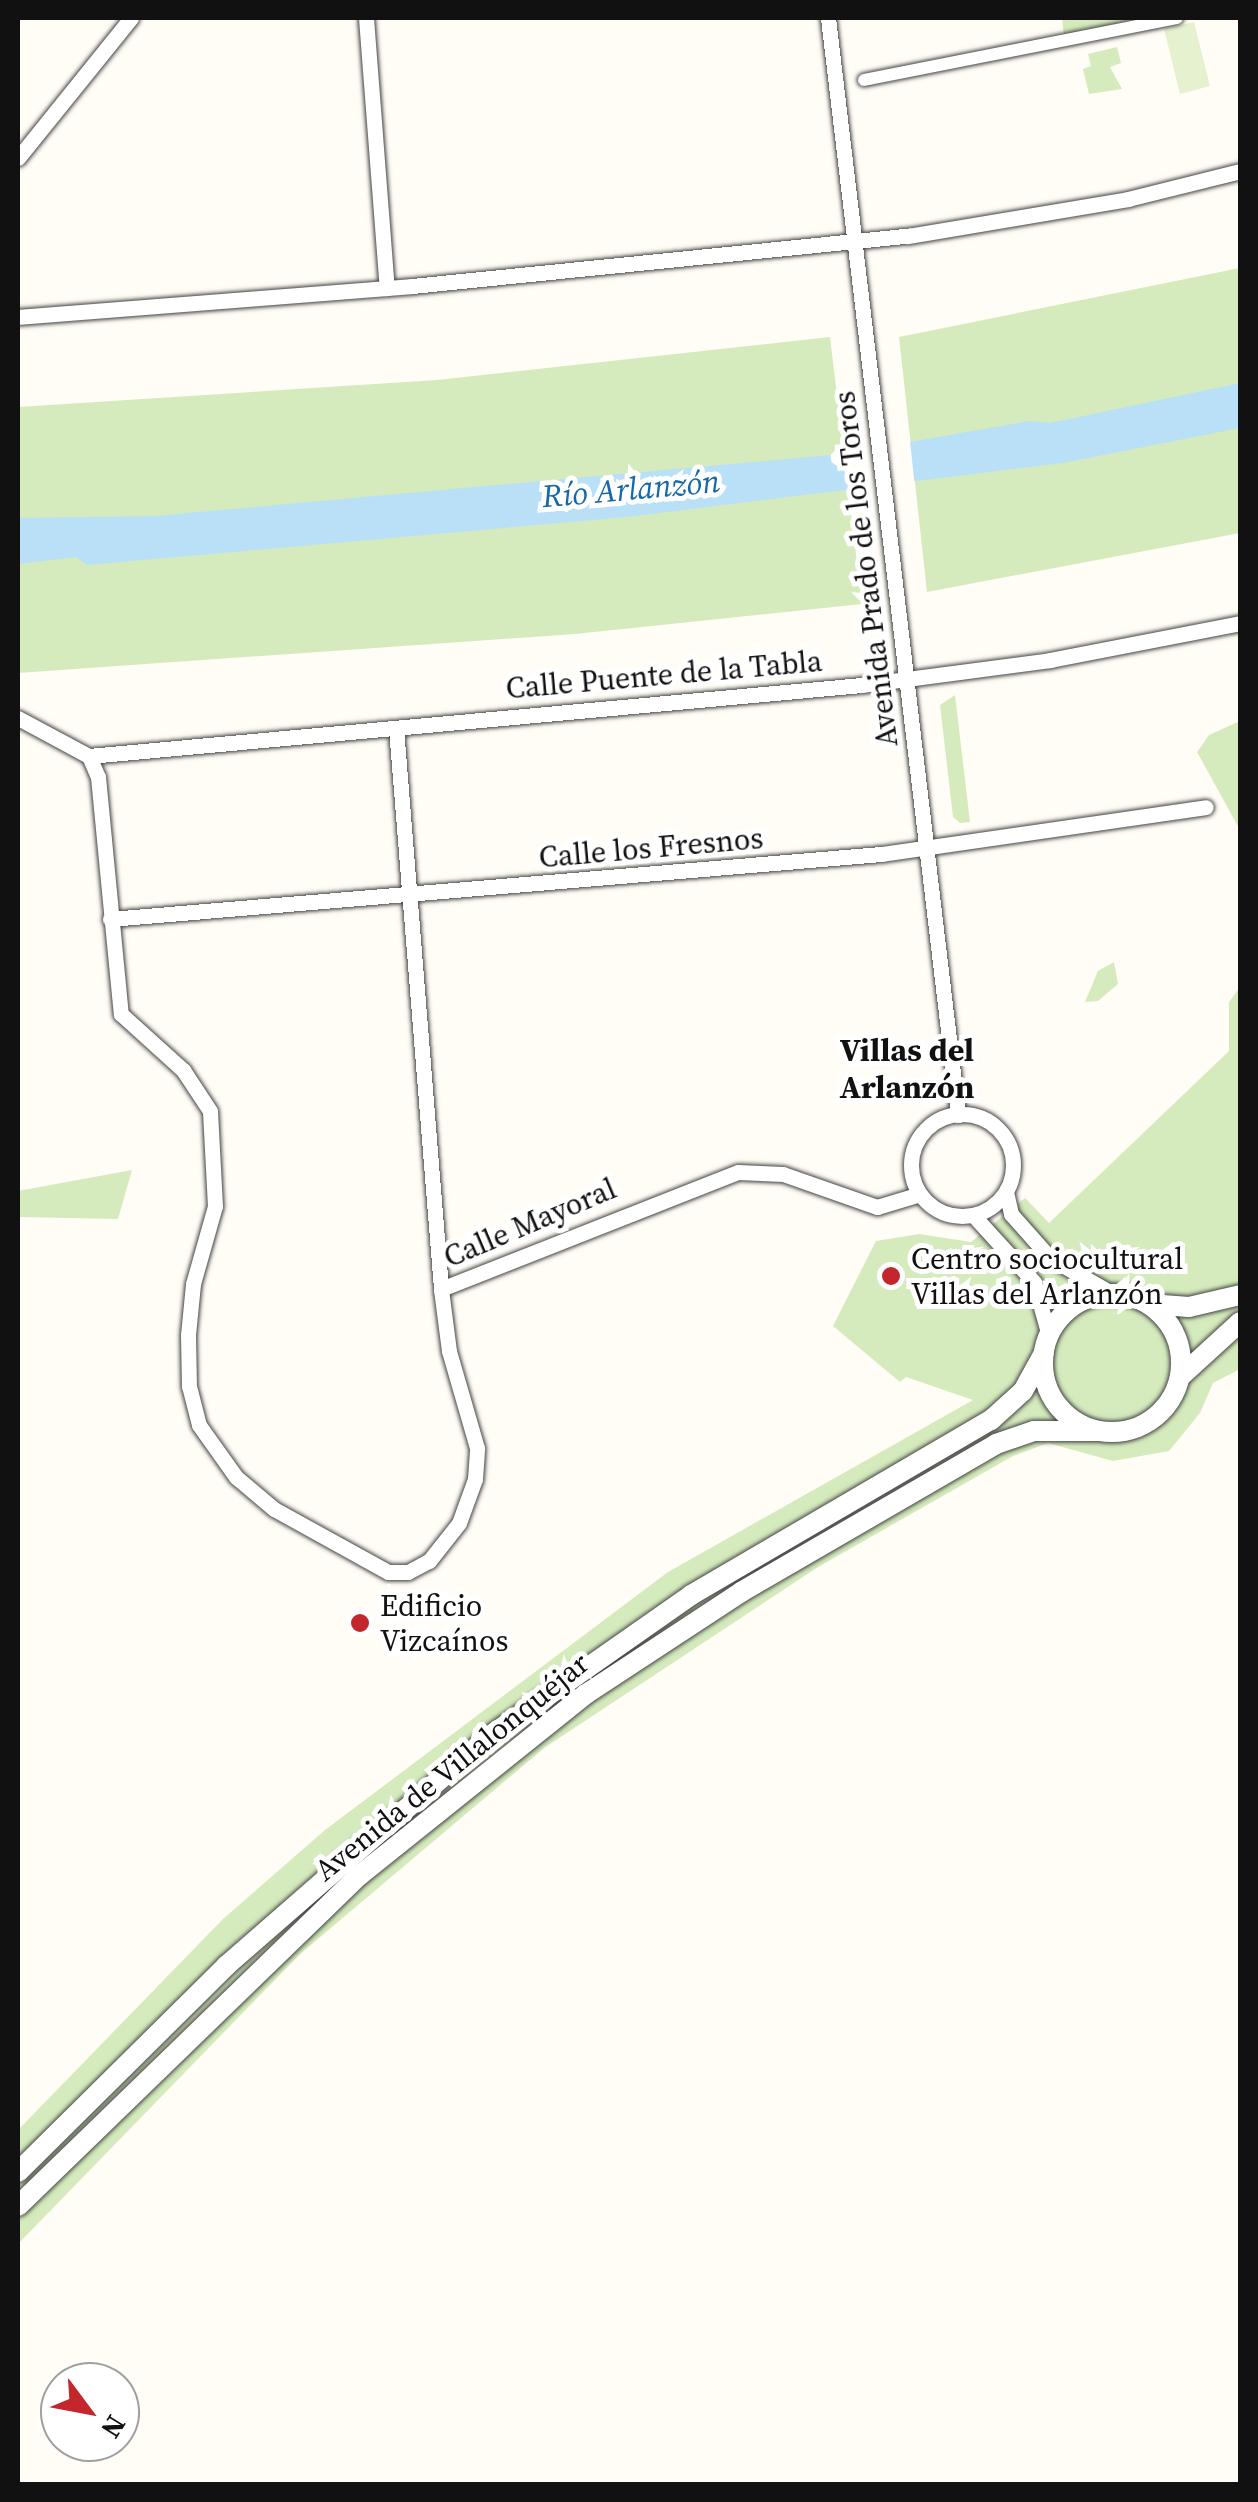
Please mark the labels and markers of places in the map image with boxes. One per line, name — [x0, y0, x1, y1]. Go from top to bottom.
place label: Centro sociocultural Villas del Arlanzón — [911, 1241, 1183, 1312]
marker: Centro sociocultural Villas del Arlanzón — [880, 1265, 902, 1287]
place label: Edificio Vizcaínos — [380, 1588, 508, 1658]
marker: Edificio Vizcaínos — [349, 1612, 371, 1634]

